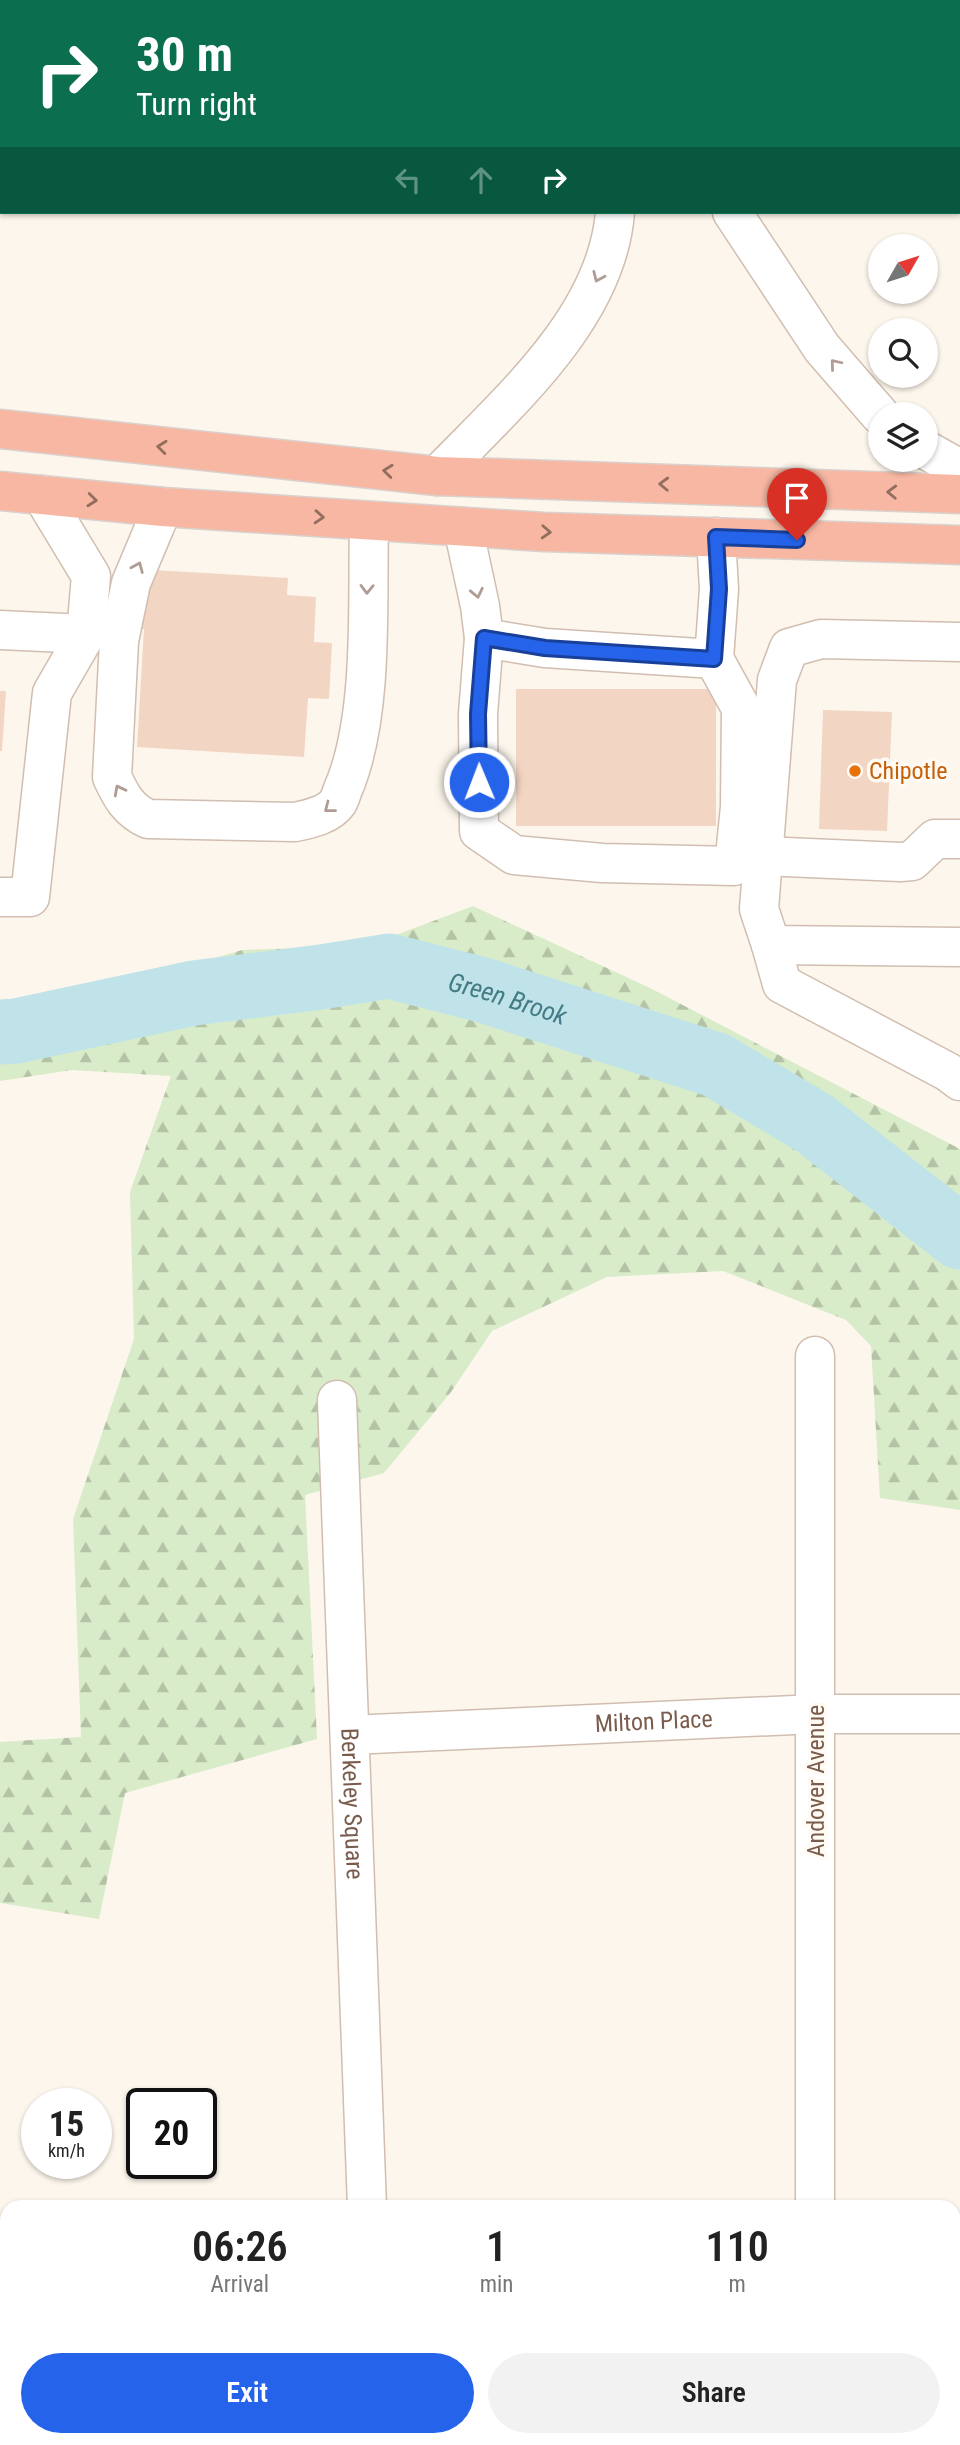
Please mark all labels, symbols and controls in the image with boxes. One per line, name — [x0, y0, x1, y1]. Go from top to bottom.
text: 30 m — [136, 26, 233, 83]
icon: right — [21, 28, 112, 119]
text: Turn right — [136, 85, 257, 123]
icon: left — [389, 161, 427, 199]
icon: ahead — [462, 161, 500, 199]
icon: right — [535, 161, 573, 199]
north arrow — [868, 234, 938, 304]
map controls — [868, 234, 938, 472]
one-way arrow — [592, 270, 606, 283]
button: search — [868, 318, 938, 388]
one-way arrow — [831, 359, 843, 372]
button: layers — [868, 402, 938, 472]
one-way arrow — [156, 439, 168, 454]
one-way arrow — [383, 463, 394, 478]
pin — [767, 468, 827, 540]
one-way arrow — [659, 476, 670, 491]
icon: arrive — [778, 479, 816, 517]
one-way arrow — [886, 484, 897, 499]
one-way arrow — [87, 492, 98, 507]
one-way arrow — [314, 510, 325, 525]
one-way arrow — [541, 524, 552, 539]
one-way arrow — [130, 562, 144, 574]
one-way arrow — [360, 584, 375, 595]
one-way arrow — [469, 587, 484, 599]
position arrow — [442, 745, 516, 819]
place label: Chipotle — [869, 757, 947, 785]
marker: Chipotle — [847, 763, 863, 779]
one-way arrow — [114, 785, 128, 797]
one-way arrow — [324, 799, 337, 812]
water label: Green Brook — [445, 967, 571, 1031]
street label: Milton Place — [594, 1705, 713, 1738]
street label: Andover Avenue — [802, 1705, 830, 1857]
street label: Berkeley Square — [335, 1727, 369, 1880]
speed limit sign: 20 — [126, 2088, 217, 2179]
text: 15 — [49, 2104, 84, 2145]
text: km/h — [48, 2140, 85, 2161]
text: 06:26 — [192, 2222, 288, 2271]
text: 1 — [486, 2222, 507, 2271]
text: 110 — [706, 2222, 769, 2271]
text: Arrival — [211, 2271, 269, 2298]
text: min — [480, 2271, 513, 2298]
text: m — [729, 2271, 746, 2298]
button: Exit — [21, 2353, 474, 2433]
button: Share — [488, 2353, 940, 2433]

